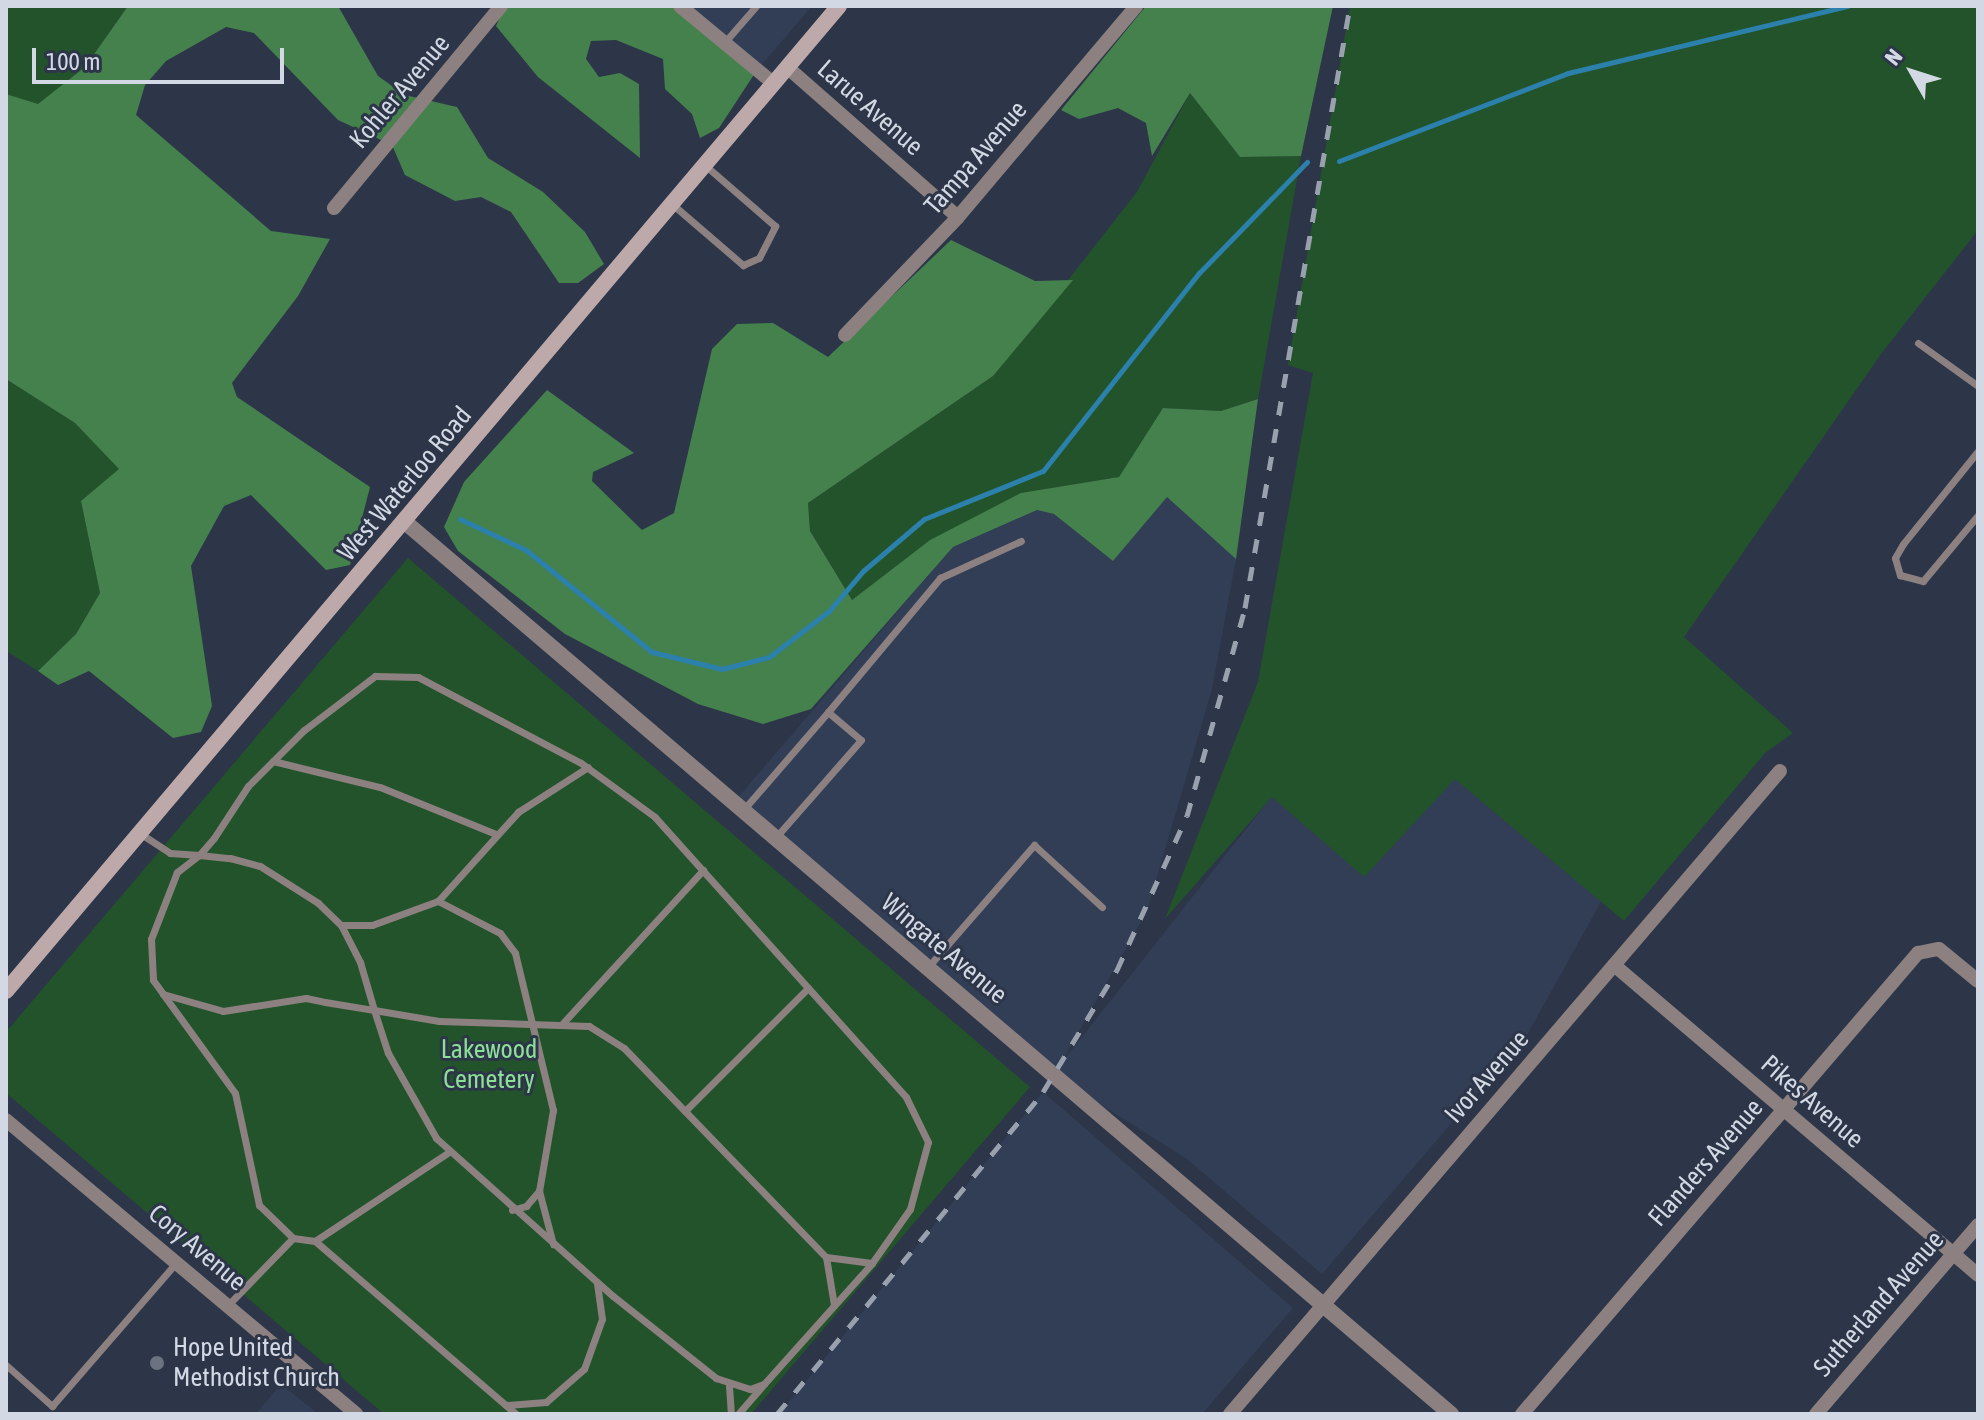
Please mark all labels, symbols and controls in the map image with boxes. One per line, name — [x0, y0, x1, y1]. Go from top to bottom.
street label: Kohler Avenue — [343, 29, 457, 155]
scale bar — [36, 32, 288, 82]
north arrow — [1872, 32, 1952, 112]
text: N — [1879, 44, 1908, 70]
text: 100 m — [46, 48, 100, 75]
street label: Larue Avenue — [811, 54, 929, 162]
street label: Tampa Avenue — [918, 95, 1034, 221]
street label: West Waterloo Road — [332, 401, 478, 567]
street label: Wingate Avenue — [875, 887, 1013, 1011]
street label: Ivor Avenue — [1438, 1024, 1536, 1130]
park label: Lakewood Cemetery — [441, 1034, 537, 1096]
street label: Pikes Avenue — [1754, 1049, 1870, 1155]
street label: Flanders Avenue — [1642, 1093, 1770, 1233]
street label: Cory Avenue — [142, 1198, 252, 1298]
street label: Sutherland Avenue — [1807, 1225, 1951, 1383]
place label: Hope United Methodist Church — [173, 1332, 340, 1394]
marker: Hope United Methodist Church — [148, 1354, 166, 1372]

